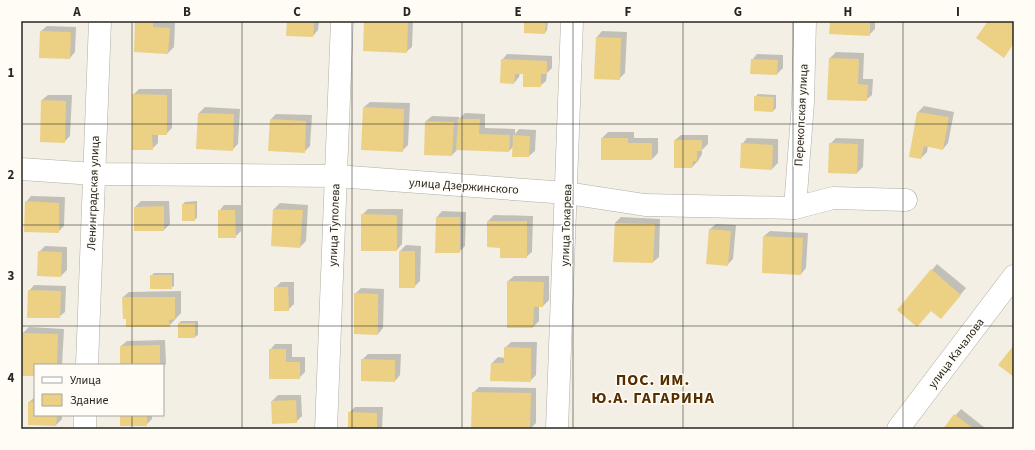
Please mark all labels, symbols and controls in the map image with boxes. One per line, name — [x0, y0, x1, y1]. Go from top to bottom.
text: A — [72, 3, 81, 21]
text: B — [183, 3, 191, 21]
text: C — [293, 3, 301, 21]
text: D — [403, 3, 411, 21]
text: E — [514, 3, 522, 21]
text: F — [625, 3, 632, 21]
text: G — [734, 3, 742, 21]
text: H — [844, 3, 852, 21]
text: I — [956, 3, 960, 21]
street label: Перекопская улица — [790, 63, 813, 167]
text: 1 — [8, 64, 15, 82]
street label: Ленинградская улица — [83, 135, 104, 251]
text: 2 — [8, 166, 15, 184]
street label: улица Дзержинского — [408, 174, 519, 199]
street label: улица Туполева — [325, 183, 344, 267]
street label: улица Токарева — [557, 183, 576, 267]
text: 3 — [8, 267, 15, 285]
street label: улица Качалова — [924, 315, 988, 392]
legend — [34, 364, 164, 416]
text: 4 — [8, 369, 15, 387]
district label: ПОС. ИМ. Ю.А. ГАГАРИНА — [591, 369, 715, 409]
text: Улица — [70, 372, 101, 389]
text: Здание — [70, 392, 109, 409]

